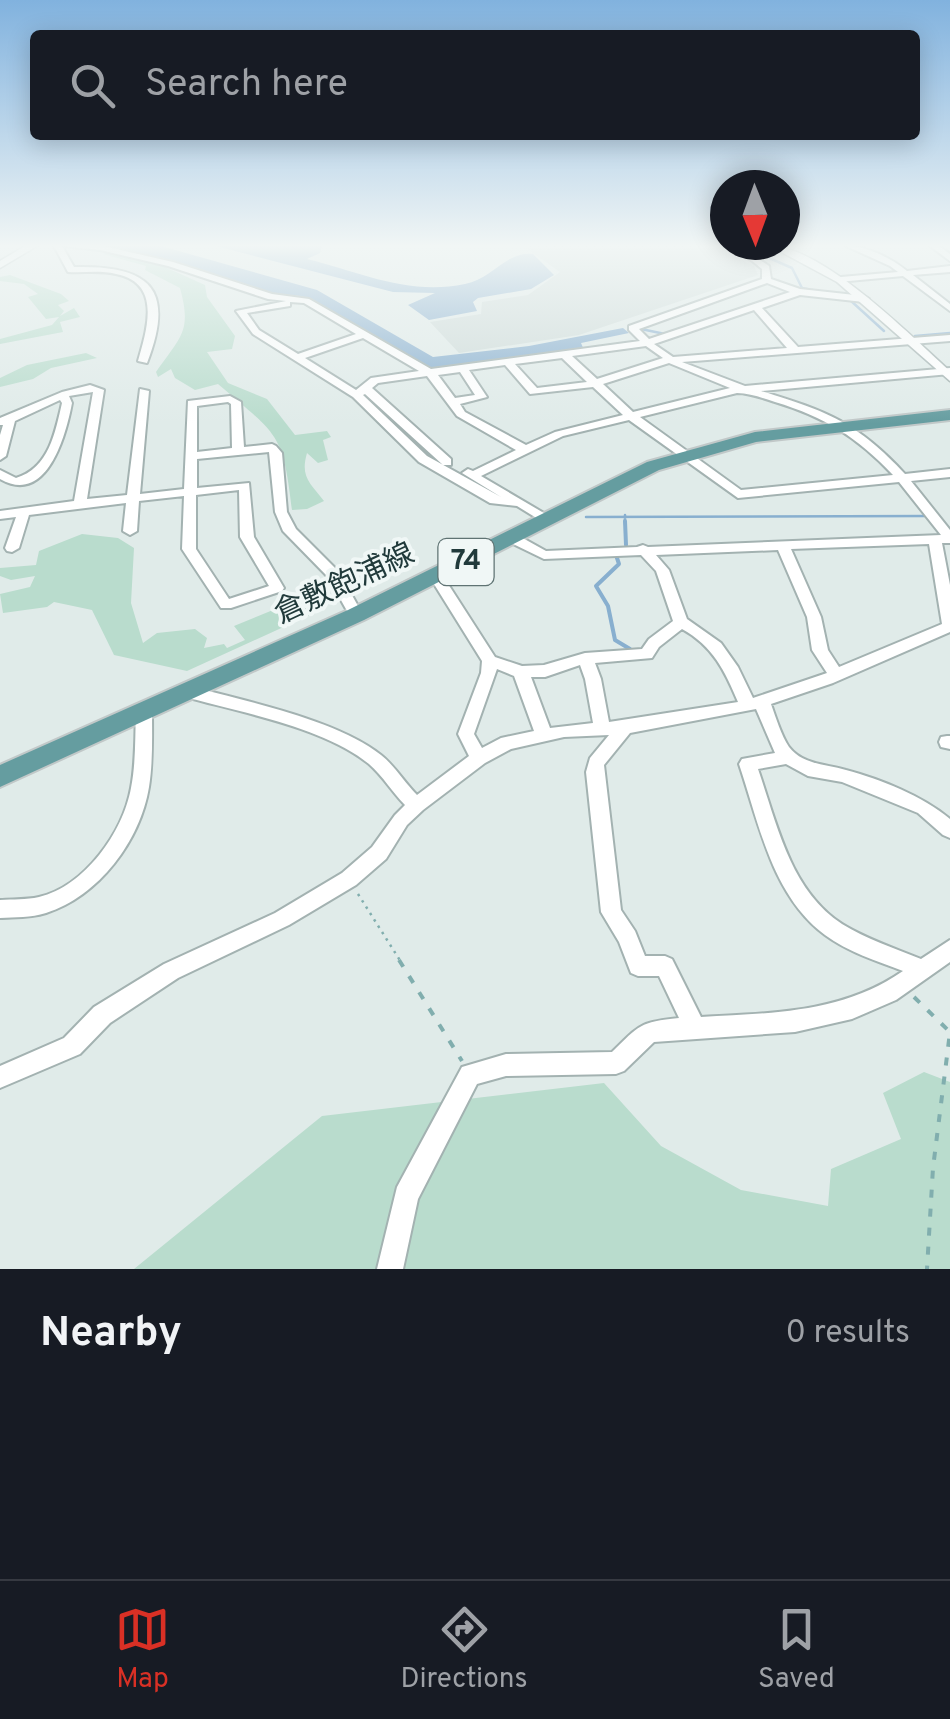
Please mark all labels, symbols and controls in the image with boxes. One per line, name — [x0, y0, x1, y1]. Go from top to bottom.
search box — [30, 30, 920, 140]
icon: search — [65, 58, 120, 113]
text: Search here — [145, 61, 348, 110]
north arrow — [710, 170, 800, 260]
street label: 倉敷飽浦線 — [269, 537, 421, 633]
road number: 74 — [438, 539, 494, 585]
text: Nearby — [40, 1308, 182, 1361]
text: 0 results — [785, 1314, 910, 1354]
tab: Map — [115, 1602, 170, 1698]
tab: Directions — [400, 1602, 528, 1698]
tab: Saved — [758, 1602, 835, 1698]

